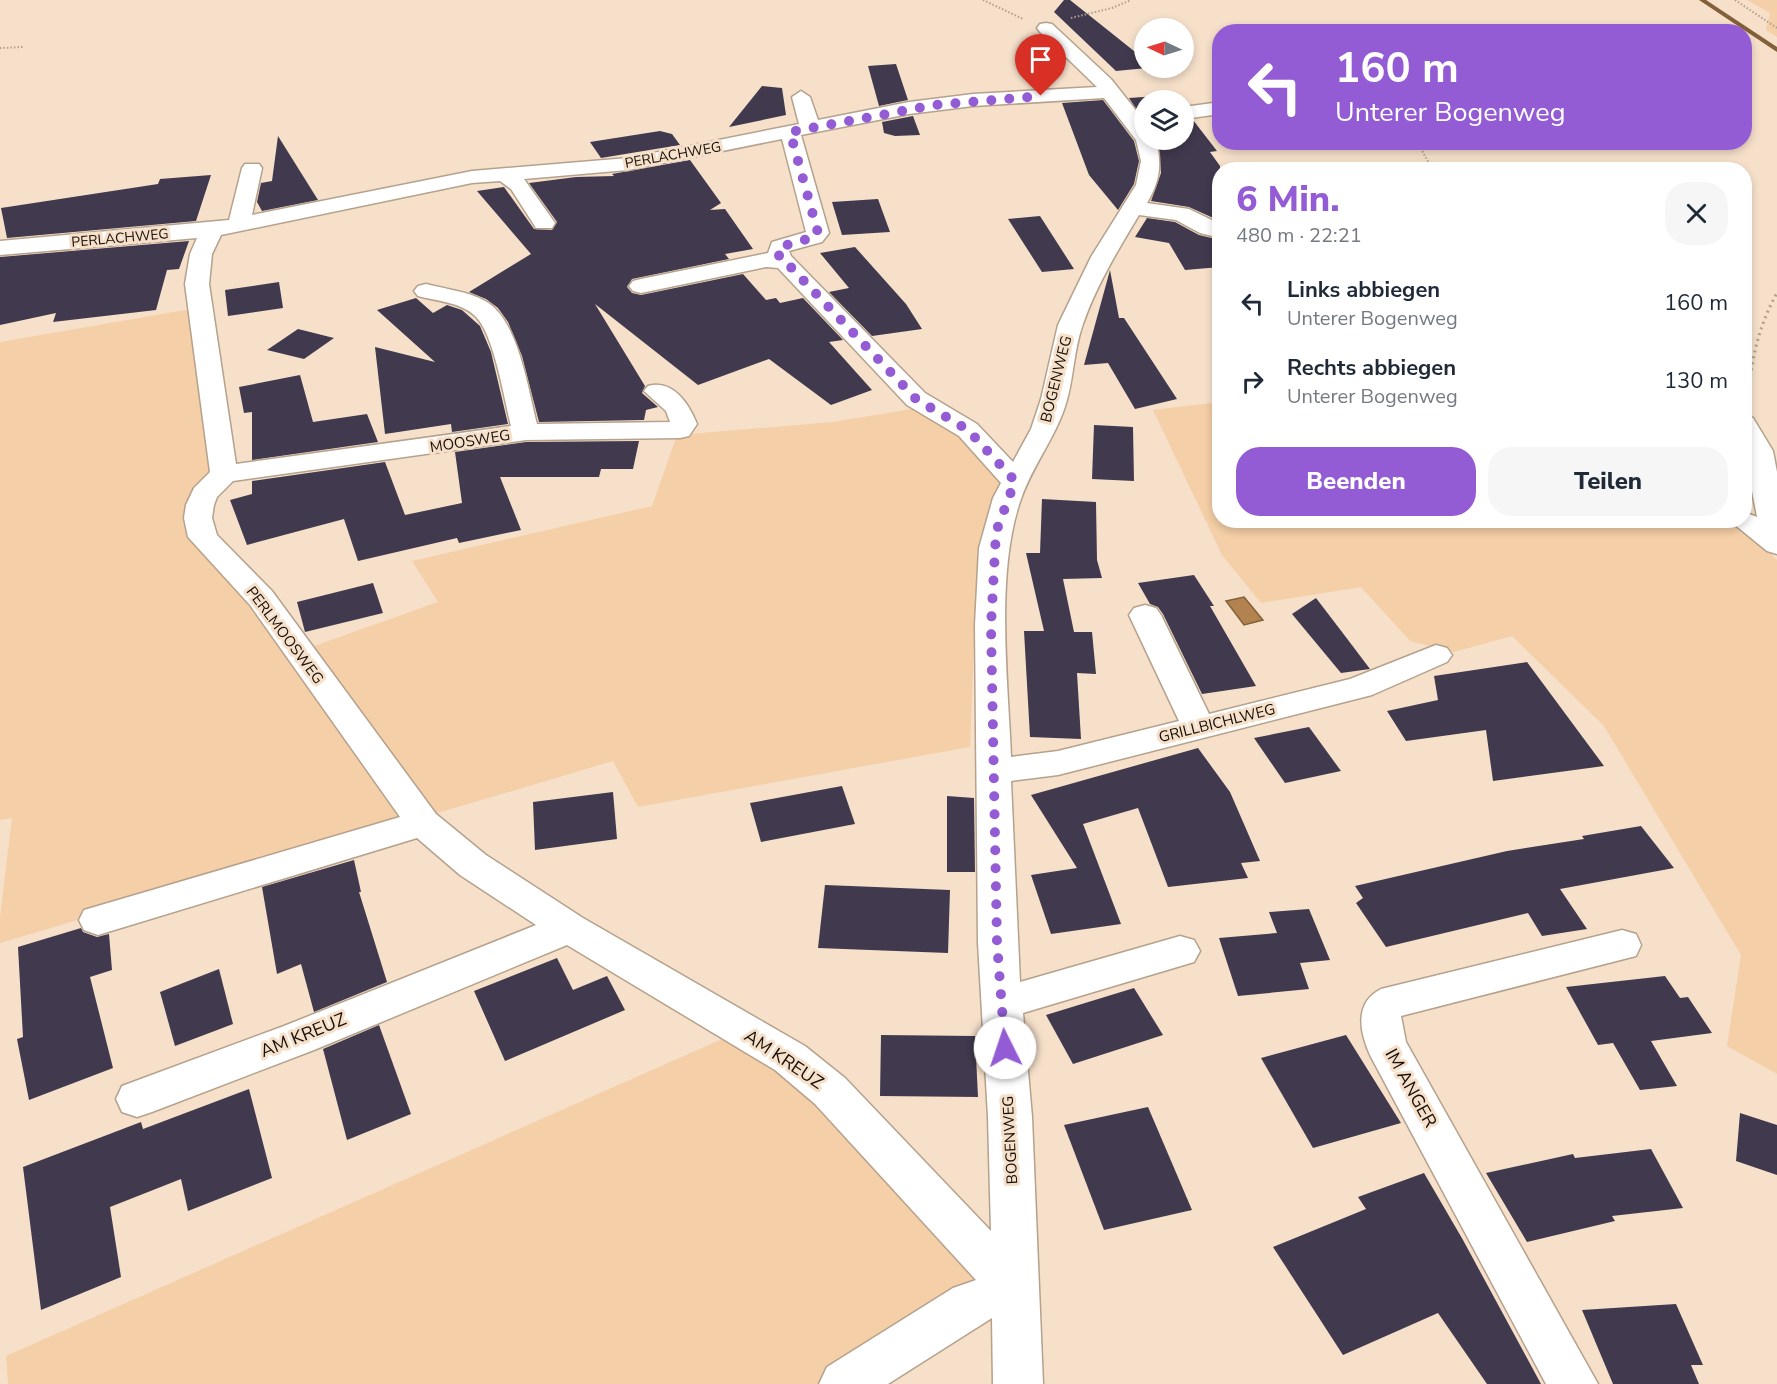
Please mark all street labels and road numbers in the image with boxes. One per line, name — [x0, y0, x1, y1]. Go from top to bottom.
street label: PERLACHWEG — [623, 137, 723, 173]
street label: PERLACHWEG — [71, 224, 169, 252]
street label: BOGENWEG — [1036, 334, 1076, 424]
street label: MOOSWEG — [428, 425, 512, 457]
street label: PERLMOOSWEG — [242, 582, 328, 688]
street label: GRILLBICHLWEG — [1157, 699, 1277, 747]
street label: AM KREUZ — [256, 1007, 350, 1063]
street label: AM KREUZ — [740, 1024, 829, 1095]
street label: IM ANGER — [1379, 1044, 1443, 1132]
street label: BOGENWEG — [998, 1095, 1022, 1185]

